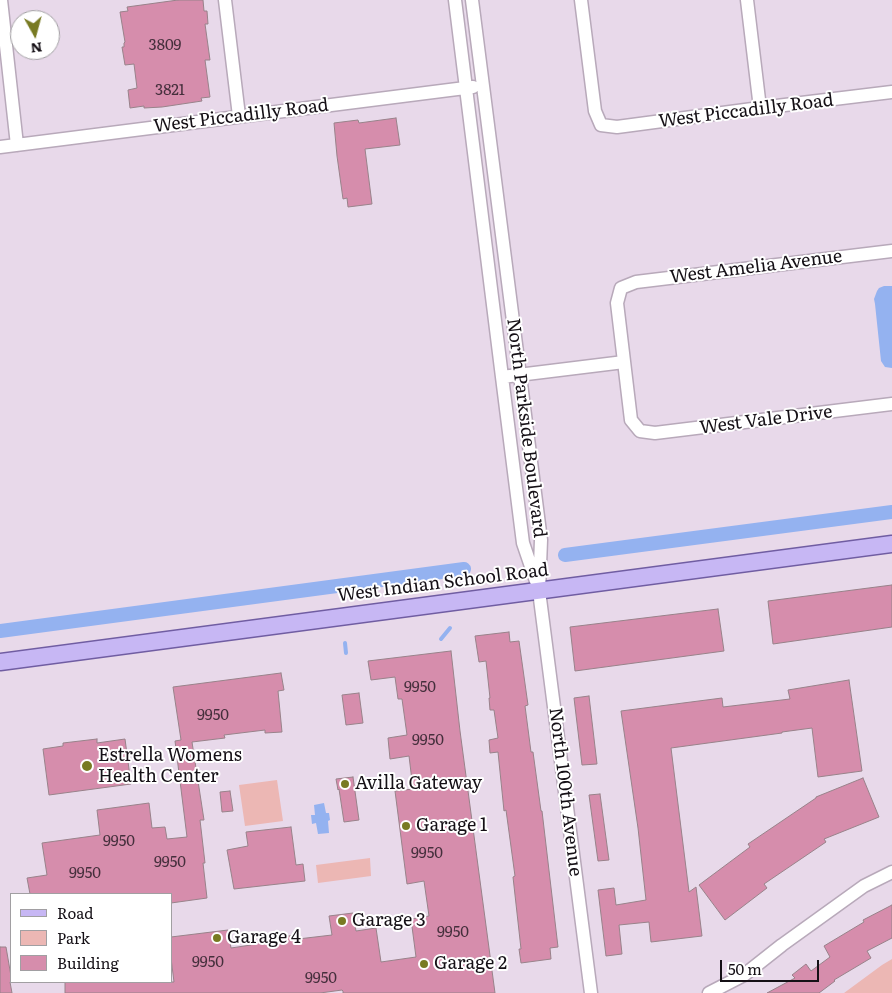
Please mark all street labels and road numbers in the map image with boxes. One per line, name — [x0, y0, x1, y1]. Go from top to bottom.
street label: West Piccadilly Road — [657, 90, 835, 132]
street label: West Piccadilly Road — [152, 95, 330, 137]
street label: West Amelia Avenue — [668, 246, 844, 288]
street label: North Parkside Boulevard — [502, 317, 550, 539]
street label: West Vale Drive — [698, 401, 834, 439]
street label: West Indian School Road — [336, 559, 550, 607]
street label: North 100th Avenue — [544, 706, 586, 878]

